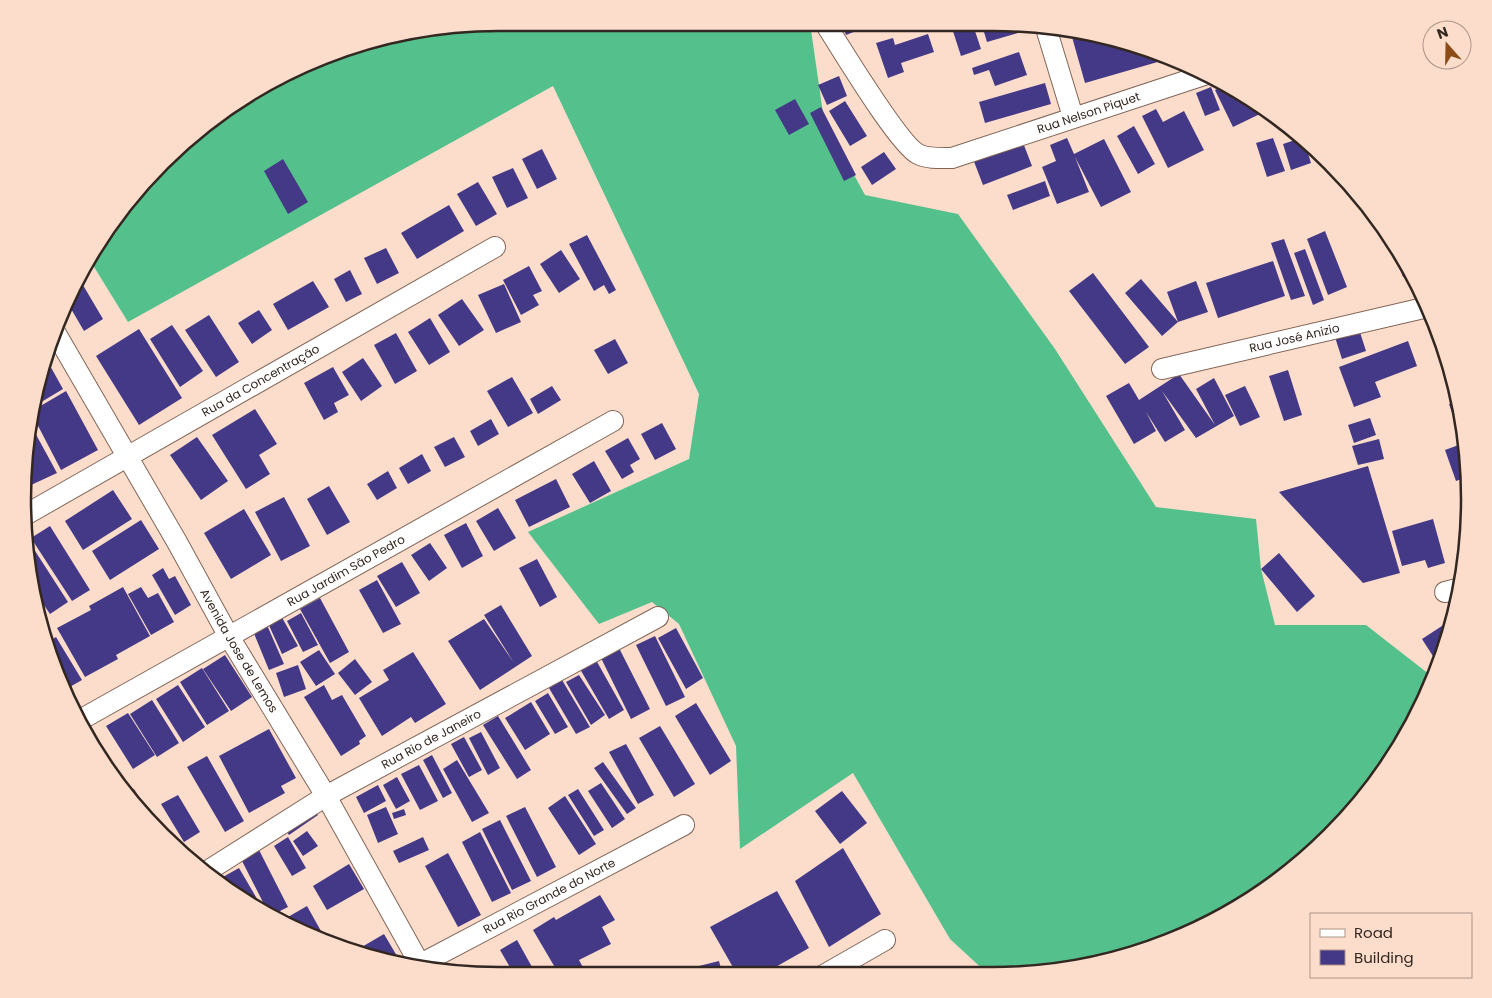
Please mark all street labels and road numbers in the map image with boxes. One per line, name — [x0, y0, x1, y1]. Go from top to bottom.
street label: Rua Nelson Piquet — [1035, 88, 1142, 137]
street label: Rua José Anizio — [1248, 319, 1341, 356]
street label: Rua da Concentração — [198, 340, 323, 421]
street label: Rua Jardim São Pedro — [284, 530, 408, 610]
street label: Avenida Jose de Lemos — [196, 586, 282, 716]
street label: Rua Rio de Janeiro — [378, 705, 484, 773]
street label: Rua Rio Grande do Norte — [480, 854, 618, 938]

